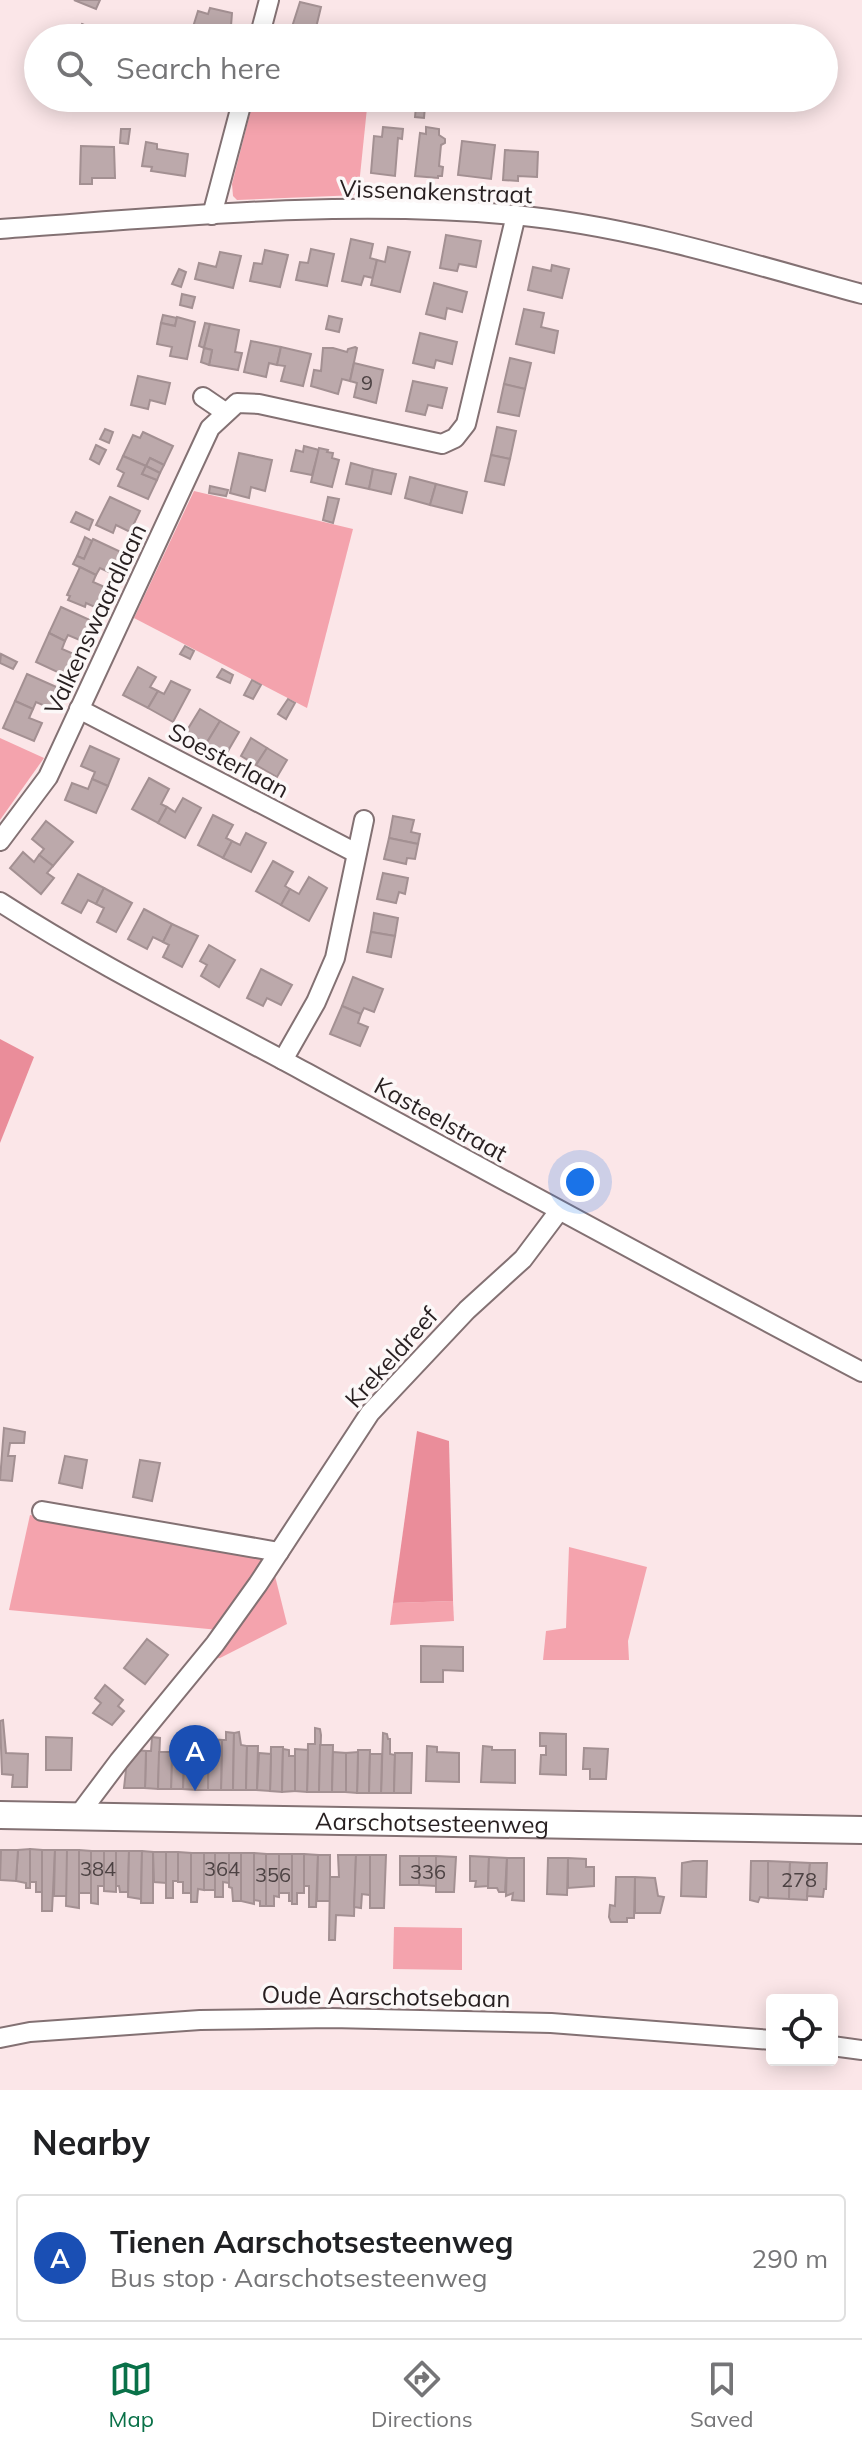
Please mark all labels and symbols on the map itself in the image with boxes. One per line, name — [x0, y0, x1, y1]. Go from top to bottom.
street label: Vissenakenstraat — [339, 173, 533, 209]
house number: 9 — [361, 370, 373, 395]
street label: Valkenswaardlaan — [38, 519, 152, 719]
street label: Soesterlaan — [164, 716, 294, 804]
street label: Kasteelstraat — [369, 1070, 513, 1168]
your location — [560, 1162, 600, 1202]
street label: Krekeldreef — [338, 1300, 445, 1413]
pin: A — [169, 1725, 221, 1791]
street label: Aarschotsesteenweg — [315, 1805, 549, 1840]
house number: 384 — [80, 1856, 116, 1881]
house number: 364 — [204, 1856, 240, 1881]
house number: 336 — [410, 1859, 446, 1884]
house number: 356 — [255, 1862, 291, 1887]
house number: 278 — [781, 1867, 817, 1892]
street label: Oude Aarschotsebaan — [261, 1979, 511, 2013]

